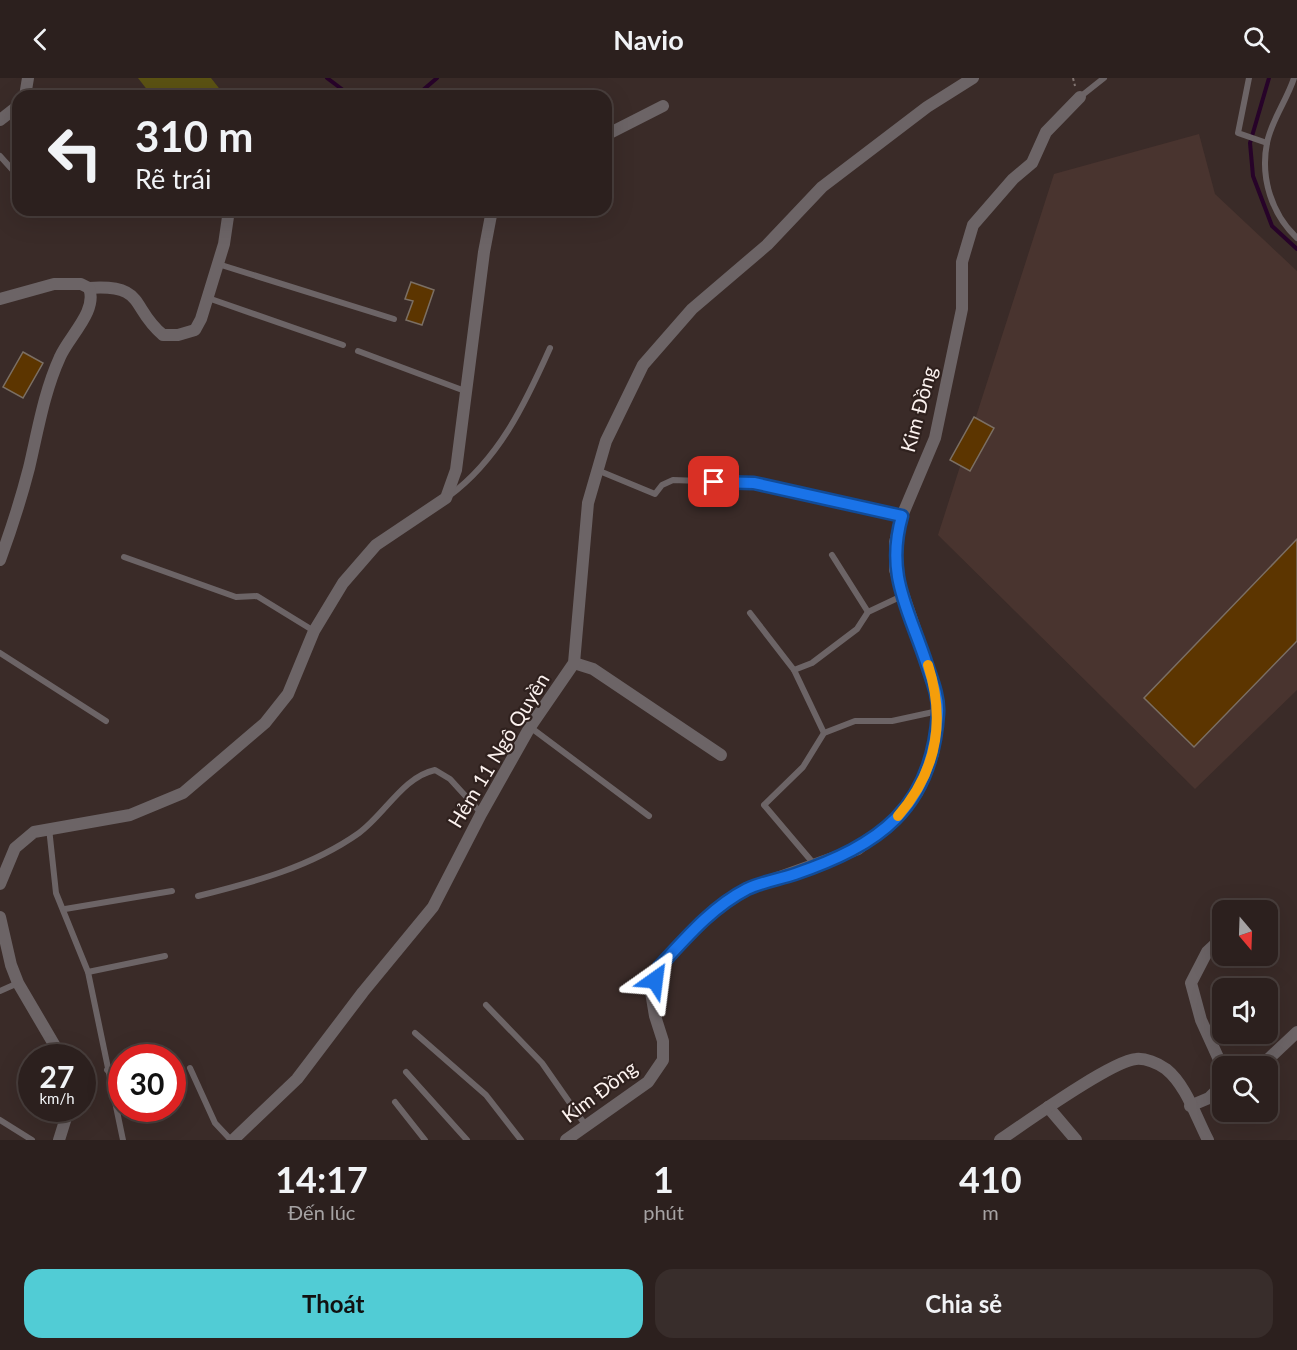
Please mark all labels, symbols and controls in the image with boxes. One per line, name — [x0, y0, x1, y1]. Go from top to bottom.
icon: back — [24, 23, 57, 56]
text: Navio — [613, 23, 684, 56]
icon: search — [1240, 23, 1273, 56]
text: 310 m — [135, 111, 253, 161]
icon: left — [36, 114, 114, 192]
text: Rẽ trái — [135, 162, 211, 195]
street label: Kim Đồng — [895, 364, 941, 454]
pin — [688, 456, 739, 507]
icon: arrive — [697, 465, 730, 498]
street label: Hẻm 11 Ngô Quyền — [442, 668, 554, 832]
north arrow — [1212, 900, 1278, 966]
map controls — [1212, 900, 1278, 1122]
position arrow — [623, 948, 687, 1012]
button: sound — [1212, 978, 1278, 1044]
speed limit sign: 30 — [108, 1044, 186, 1122]
street label: Kim Đồng — [557, 1055, 641, 1127]
button: search — [1212, 1056, 1278, 1122]
text: 27 — [40, 1058, 74, 1094]
text: km/h — [39, 1089, 75, 1107]
text: 14:17 — [275, 1157, 368, 1201]
text: 1 — [653, 1157, 674, 1201]
text: 410 — [959, 1157, 1022, 1201]
text: Đến lúc — [288, 1200, 355, 1224]
text: phút — [643, 1200, 684, 1224]
text: m — [982, 1200, 999, 1224]
button: Thoát — [24, 1269, 643, 1338]
button: Chia sẻ — [655, 1269, 1273, 1338]

